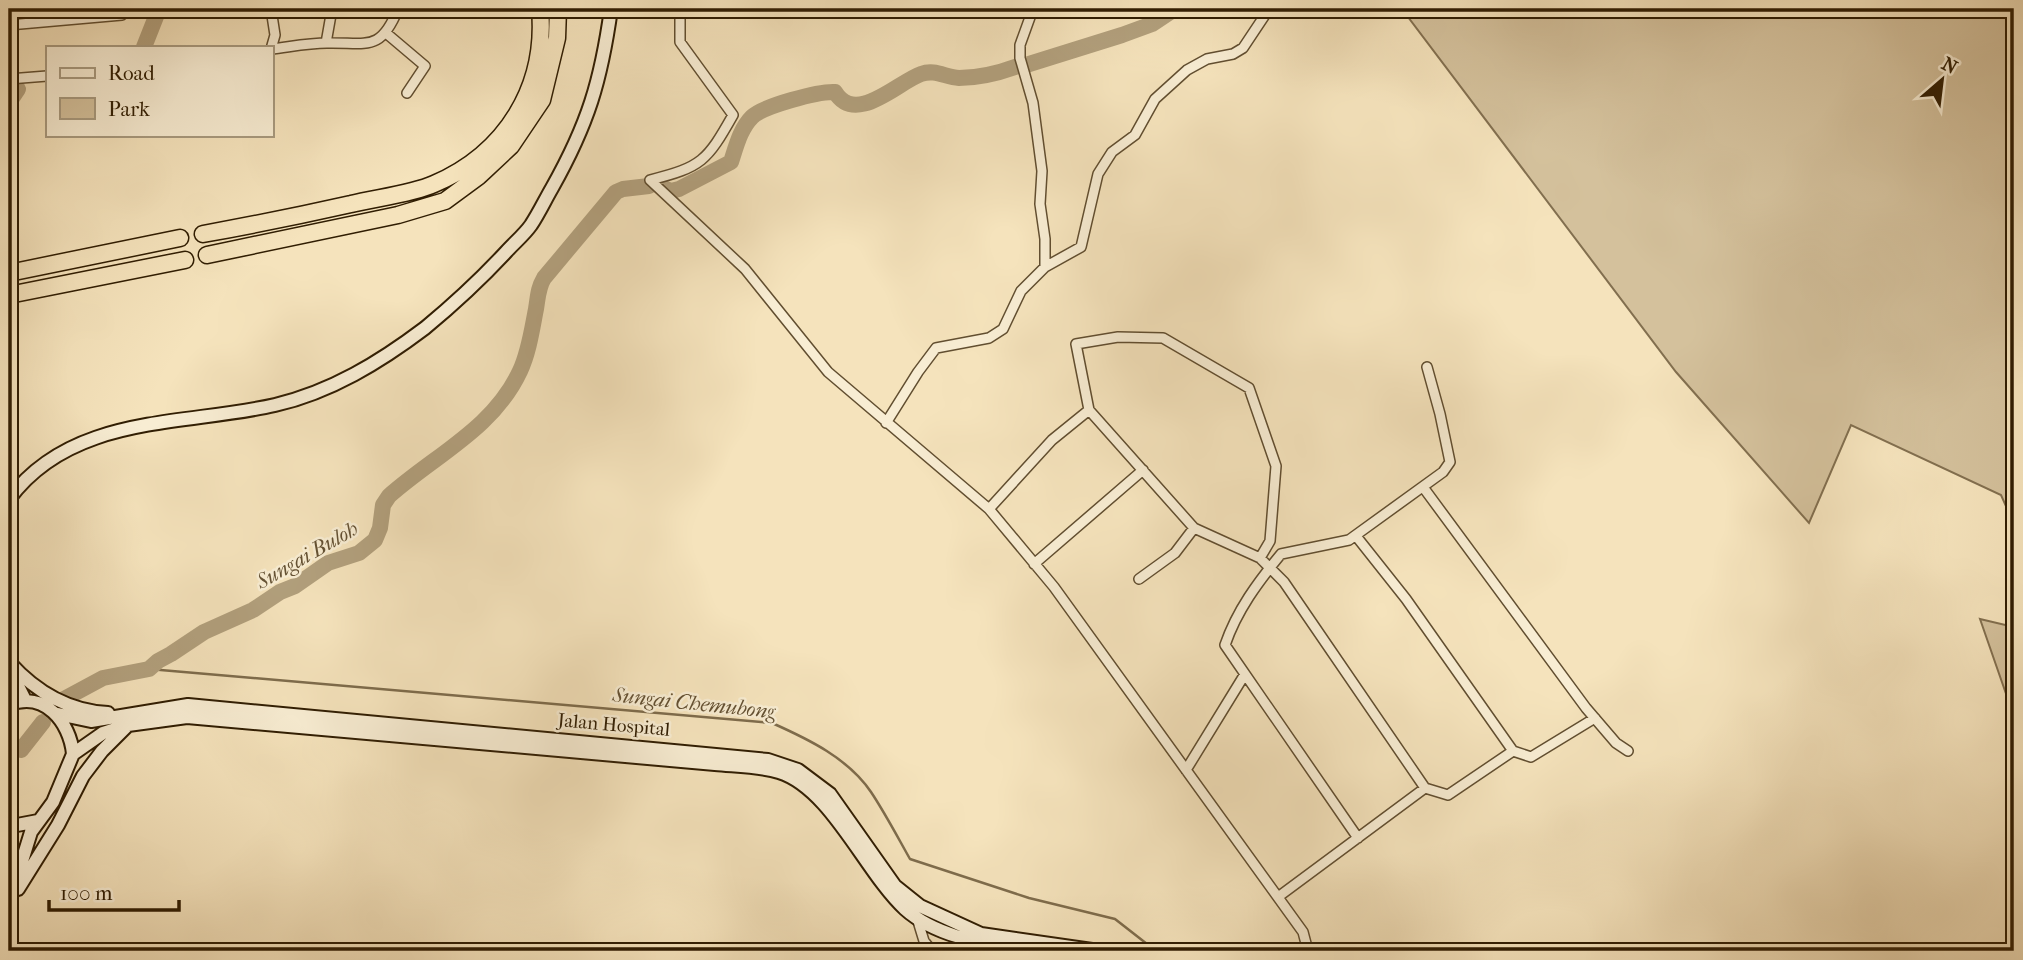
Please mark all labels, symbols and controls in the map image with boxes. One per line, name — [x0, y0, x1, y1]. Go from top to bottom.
legend — [46, 46, 273, 136]
north arrow — [1908, 46, 1978, 116]
text: N — [1938, 53, 1962, 79]
text: Road — [108, 61, 155, 85]
text: Park — [108, 97, 150, 121]
water label: Sungai Buloh — [251, 516, 362, 594]
water label: Sungai Chemubong — [610, 682, 777, 724]
street label: Jalan Hospital — [555, 709, 671, 741]
scale bar — [49, 869, 178, 913]
text: 100 m — [60, 881, 113, 905]

